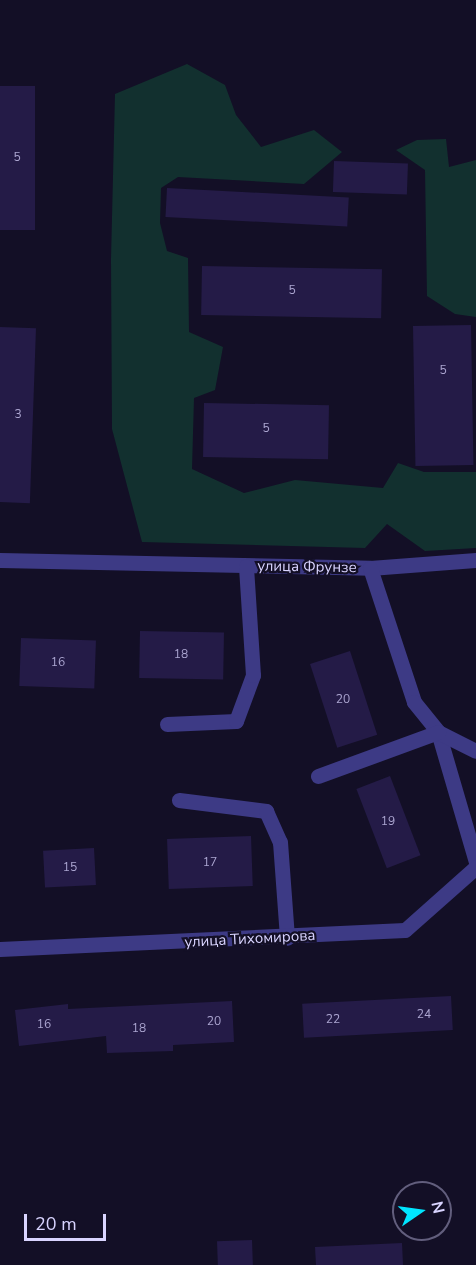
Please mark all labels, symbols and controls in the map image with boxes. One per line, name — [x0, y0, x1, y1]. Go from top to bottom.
house number: 5 — [13, 151, 21, 165]
house number: 5 — [288, 284, 296, 298]
house number: 5 — [439, 364, 447, 378]
house number: 3 — [14, 408, 22, 422]
house number: 5 — [262, 422, 270, 436]
street label: улица Фрунзе — [257, 557, 357, 577]
house number: 18 — [174, 648, 188, 662]
house number: 16 — [51, 656, 65, 670]
house number: 20 — [336, 693, 350, 707]
house number: 19 — [381, 815, 395, 829]
house number: 17 — [203, 856, 217, 870]
house number: 15 — [63, 861, 77, 875]
street label: улица Тихомирова — [184, 927, 316, 951]
house number: 24 — [417, 1008, 431, 1022]
house number: 22 — [326, 1013, 340, 1027]
house number: 20 — [207, 1015, 221, 1029]
house number: 16 — [37, 1018, 51, 1032]
house number: 18 — [132, 1022, 146, 1036]
north arrow — [392, 1181, 452, 1241]
text: N — [426, 1199, 450, 1216]
scale bar — [27, 1202, 110, 1240]
text: 20 m — [35, 1212, 77, 1236]

